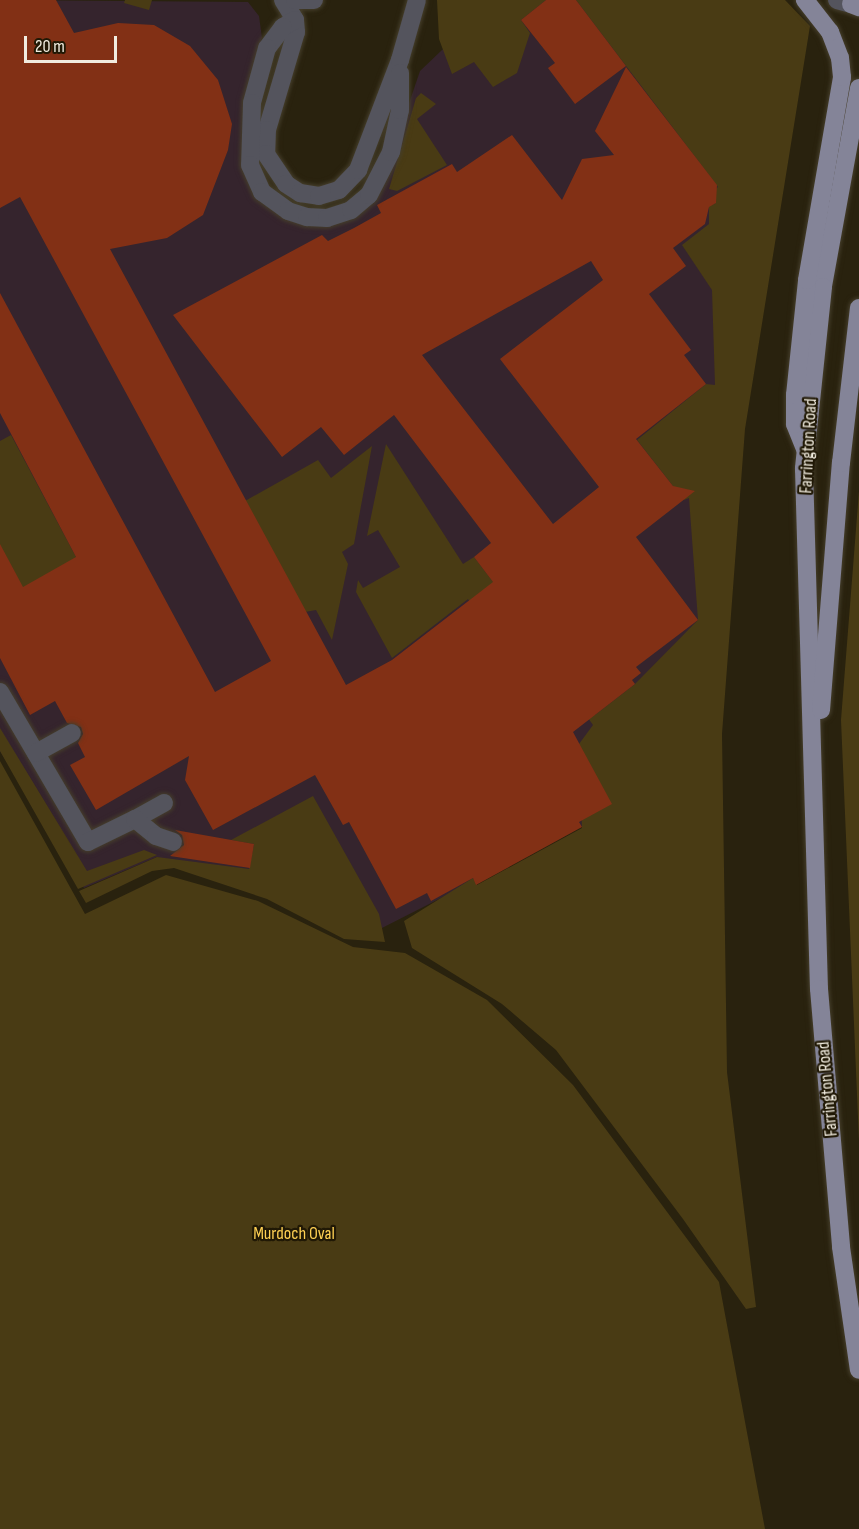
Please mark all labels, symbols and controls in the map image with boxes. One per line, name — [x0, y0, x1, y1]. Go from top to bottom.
scale bar — [27, 24, 120, 62]
text: 20 m — [35, 36, 65, 57]
street label: Farrington Road — [796, 398, 822, 494]
street label: Farrington Road — [813, 1041, 843, 1137]
park label: Murdoch Oval — [253, 1223, 335, 1245]

